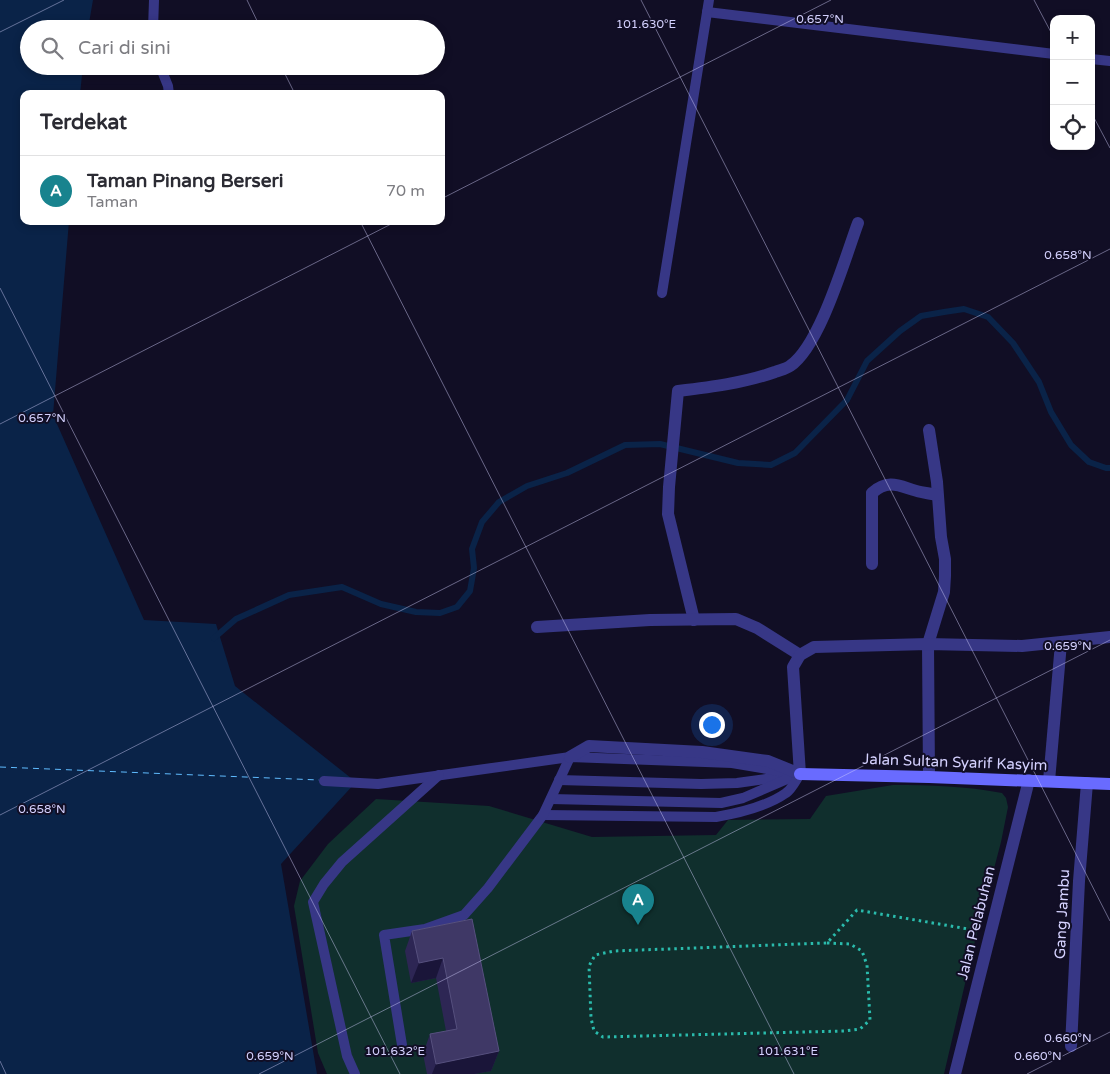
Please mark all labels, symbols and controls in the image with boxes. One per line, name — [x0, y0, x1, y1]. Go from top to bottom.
text: 0.657°N — [796, 12, 844, 26]
map controls — [1050, 15, 1095, 150]
button: + — [1050, 15, 1095, 60]
text: 101.630°E — [616, 17, 677, 31]
search box — [20, 20, 445, 75]
icon: search — [38, 34, 66, 62]
text: Cari di sini — [78, 37, 171, 59]
button: − — [1050, 60, 1095, 105]
button: locate — [1050, 105, 1095, 150]
text: Terdekat — [40, 110, 127, 135]
text: Taman Pinang Berseri — [87, 170, 283, 192]
text: A — [50, 181, 62, 201]
text: 70 m — [386, 181, 425, 201]
text: Taman — [87, 192, 138, 212]
text: 0.658°N — [1044, 248, 1092, 262]
text: 0.657°N — [18, 411, 66, 425]
text: 0.659°N — [1044, 639, 1092, 653]
your location — [699, 712, 725, 738]
street label: Jalan Sultan Syarif Kasyim — [862, 750, 1048, 774]
text: 0.658°N — [18, 802, 66, 816]
street label: Jalan Pelabuhan — [953, 864, 999, 982]
street label: Gang Jambu — [1051, 869, 1073, 959]
pin: A — [622, 884, 654, 925]
text: 0.660°N — [1044, 1031, 1092, 1045]
text: 101.632°E — [365, 1044, 426, 1058]
text: 101.631°E — [758, 1044, 819, 1058]
text: 0.659°N — [246, 1049, 294, 1063]
text: 0.660°N — [1014, 1049, 1062, 1063]

